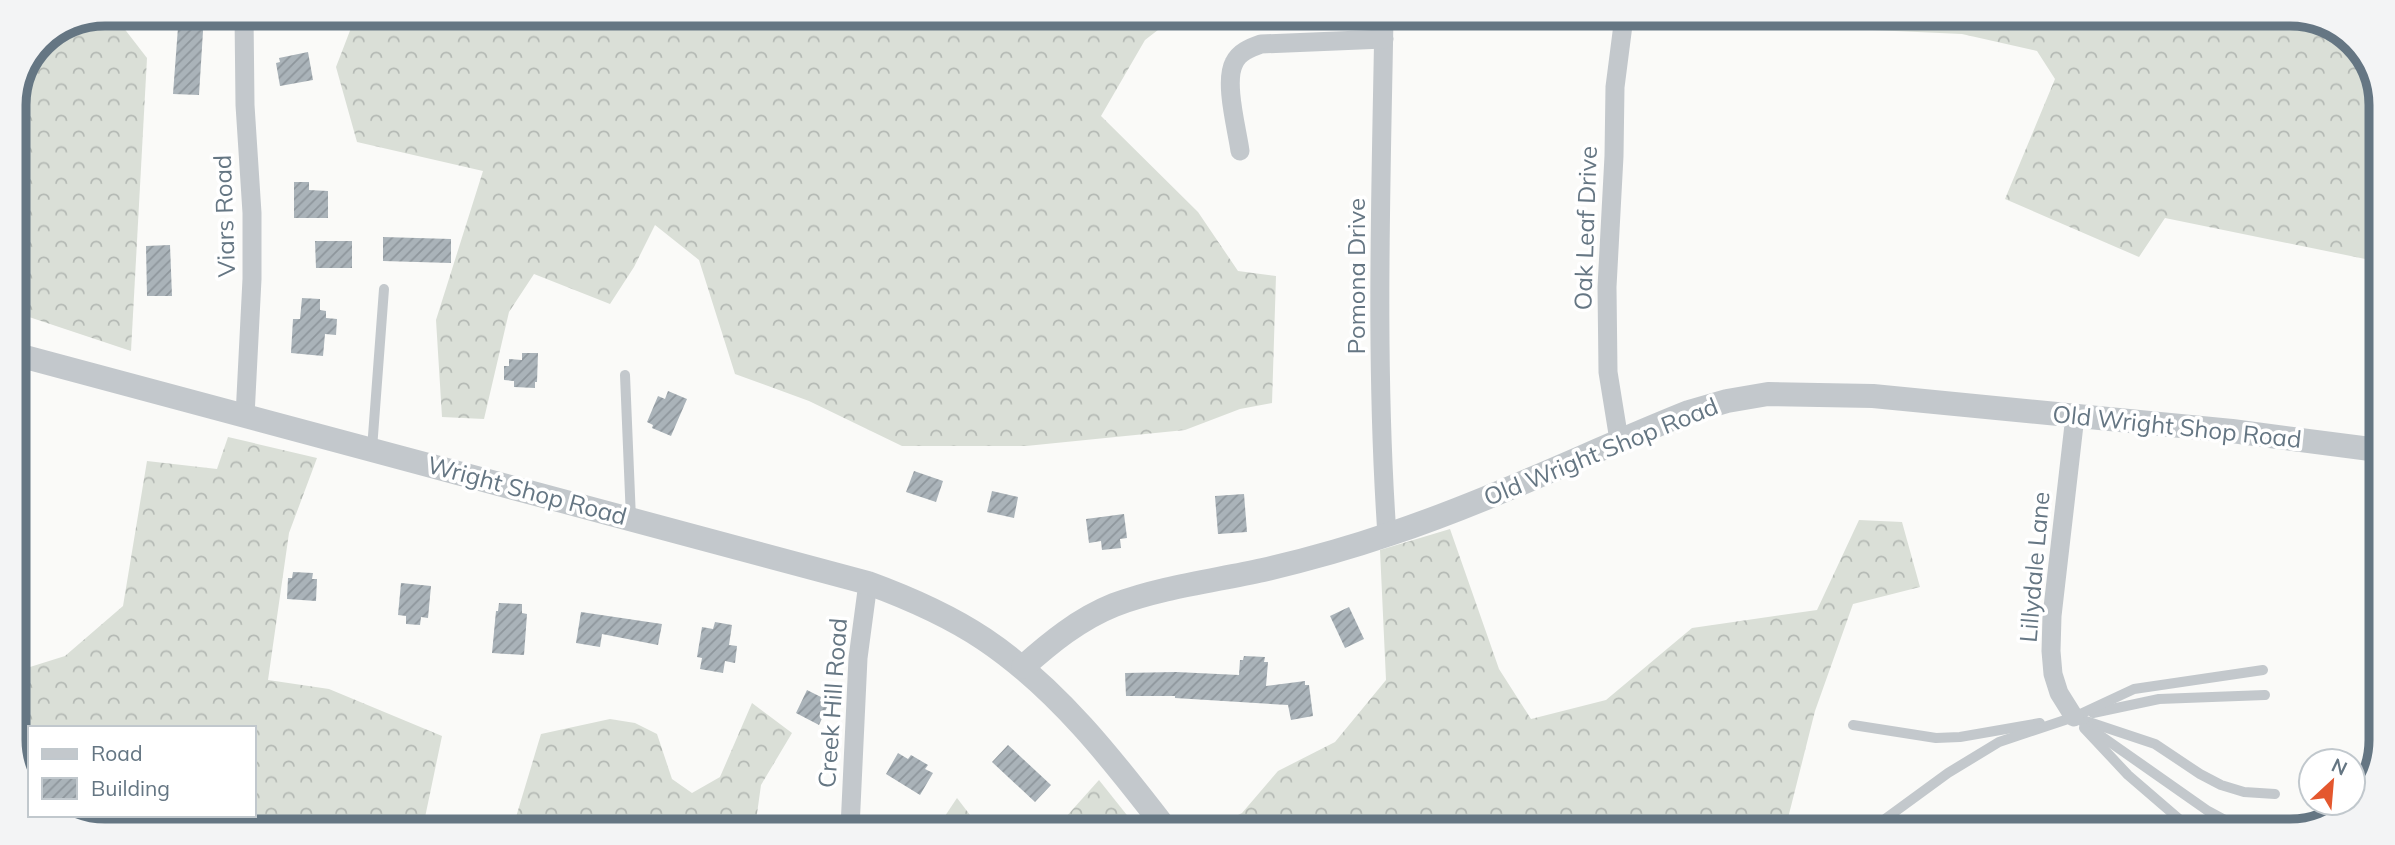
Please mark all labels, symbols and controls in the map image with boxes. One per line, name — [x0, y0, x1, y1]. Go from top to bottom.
street label: Oak Leaf Drive — [1567, 145, 1603, 311]
street label: Viars Road — [207, 154, 241, 278]
street label: Pomona Drive — [1341, 198, 1371, 354]
street label: Old Wright Shop Road — [1479, 390, 1722, 512]
street label: Old Wright Shop Road — [2051, 398, 2303, 454]
street label: Wright Shop Road — [424, 449, 630, 531]
street label: Lillydale Lane — [2012, 490, 2056, 644]
street label: Creek Hill Road — [811, 617, 853, 789]
legend — [28, 726, 256, 817]
text: Road — [91, 740, 142, 766]
north arrow — [2297, 747, 2367, 817]
text: N — [2328, 753, 2351, 781]
text: Building — [91, 775, 170, 801]

